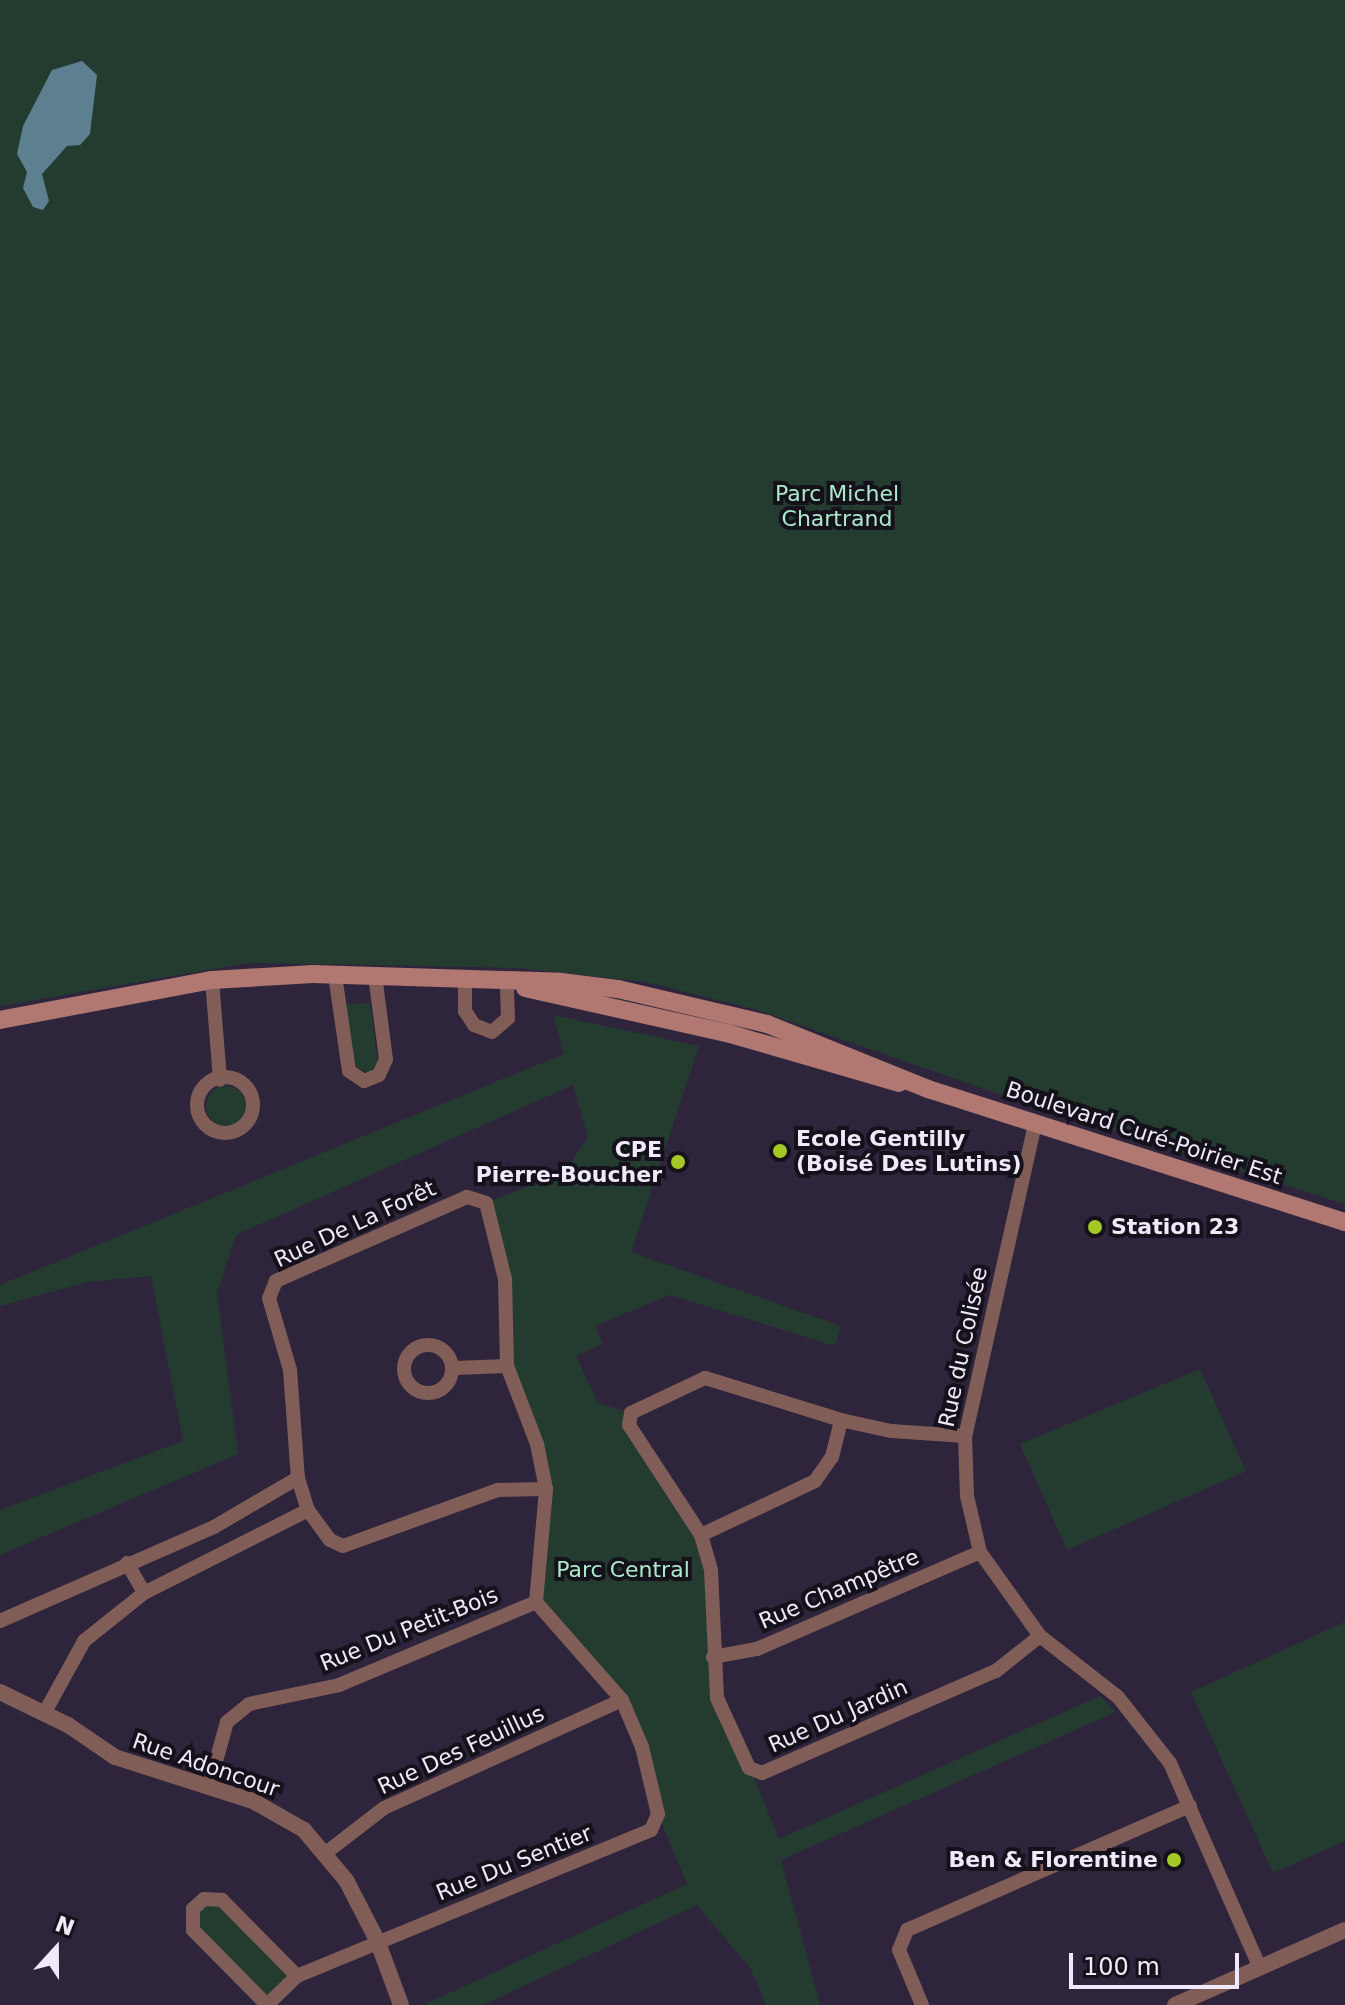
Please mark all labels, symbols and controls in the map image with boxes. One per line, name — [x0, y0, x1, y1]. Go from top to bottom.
park label: Parc Michel Chartrand — [775, 480, 899, 532]
street label: Boulevard Curé-Poirier Est — [1003, 1076, 1285, 1190]
place label: Ecole Gentilly (Boisé Des Lutins) — [796, 1125, 1022, 1176]
place label: CPE Pierre-Boucher — [476, 1136, 662, 1188]
marker: Ecole Gentilly (Boisé Des Lutins) — [771, 1142, 789, 1160]
marker: CPE Pierre-Boucher — [669, 1153, 687, 1171]
street label: Rue De La Forêt — [270, 1175, 440, 1273]
place label: Station 23 — [1111, 1214, 1239, 1240]
marker: Station 23 — [1086, 1218, 1104, 1236]
street label: Rue du Colisée — [933, 1264, 993, 1430]
street label: Rue Champêtre — [755, 1543, 923, 1635]
park label: Parc Central — [556, 1557, 690, 1583]
street label: Rue Du Petit-Bois — [316, 1581, 502, 1677]
street label: Rue Du Jardin — [764, 1674, 912, 1758]
street label: Rue Des Feuillus — [374, 1700, 548, 1800]
street label: Rue Adoncour — [129, 1728, 283, 1802]
street label: Rue Du Sentier — [432, 1820, 596, 1906]
place label: Ben & Florentine — [948, 1847, 1158, 1873]
marker: Ben & Florentine — [1165, 1851, 1183, 1869]
north arrow — [16, 1909, 96, 1989]
text: N — [52, 1911, 78, 1941]
scale bar — [1073, 1937, 1243, 1987]
text: 100 m — [1083, 1953, 1160, 1981]

